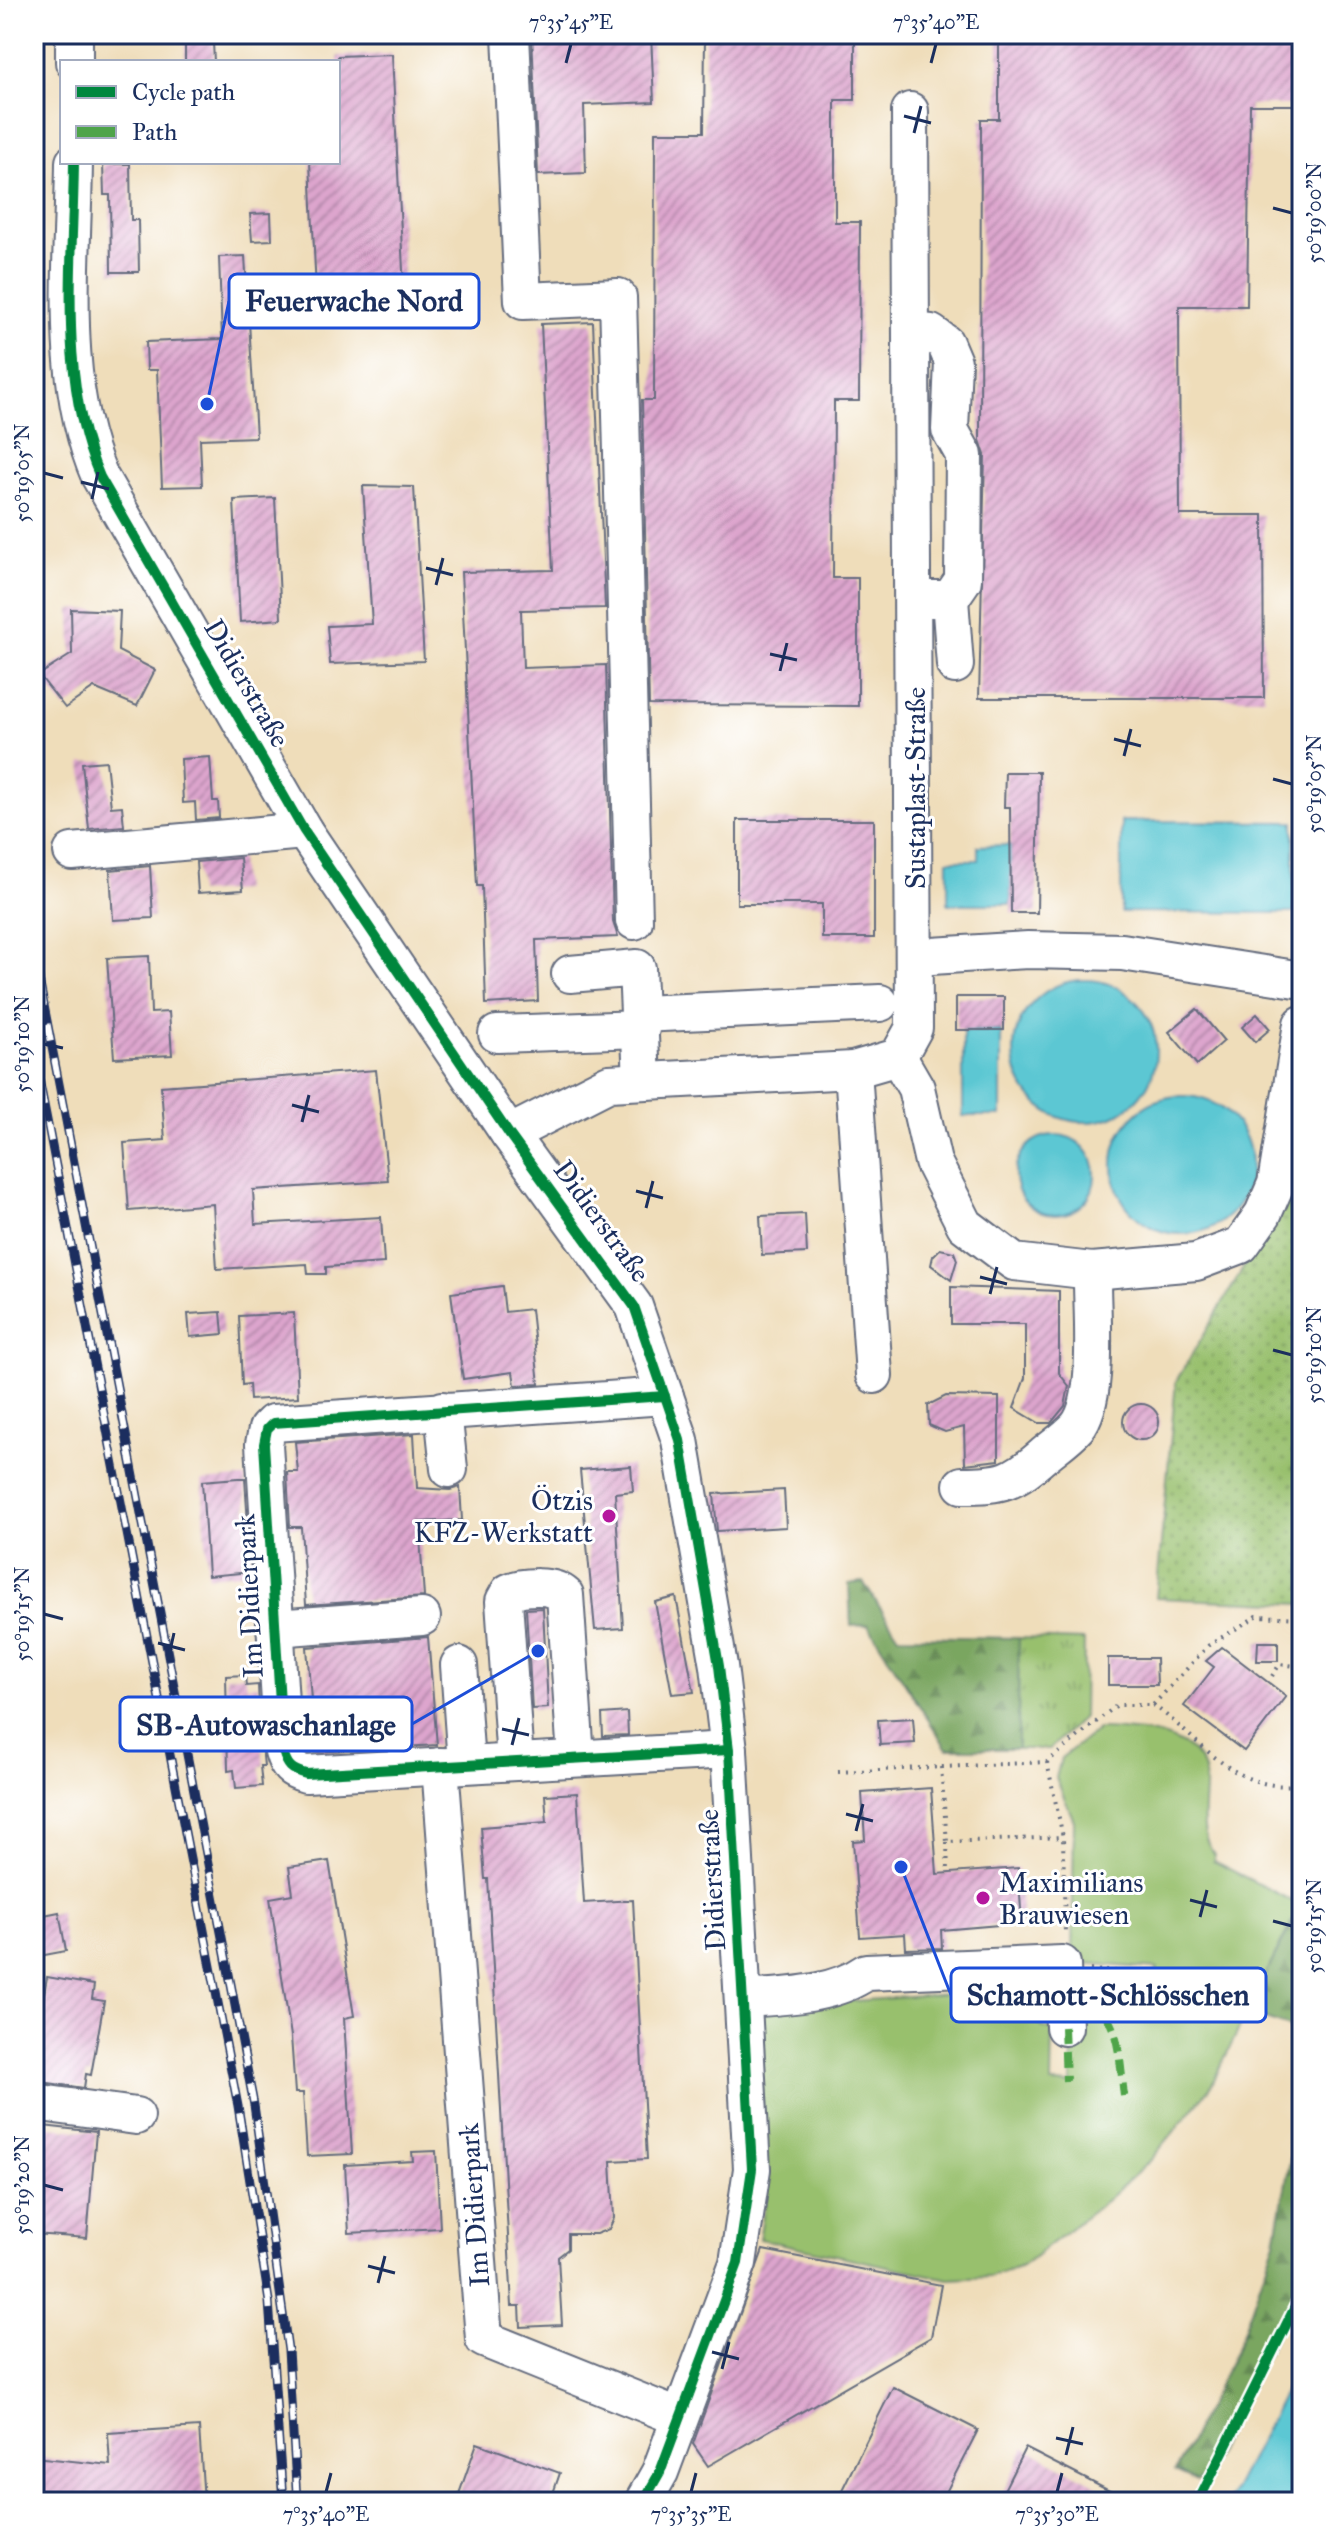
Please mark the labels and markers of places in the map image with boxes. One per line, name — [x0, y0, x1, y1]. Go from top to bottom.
callout: Feuerwache Nord — [229, 274, 479, 328]
place label: Ötzis KFZ-Werkstatt — [414, 1483, 593, 1550]
marker: Ötzis KFZ-Werkstatt — [600, 1507, 618, 1525]
callout: SB-Autowaschanlage — [120, 1697, 412, 1751]
place label: Maximilians Brauwiesen — [999, 1865, 1144, 1932]
marker: Maximilians Brauwiesen — [974, 1889, 992, 1907]
callout: Schamott-Schlösschen — [951, 1968, 1266, 2022]

